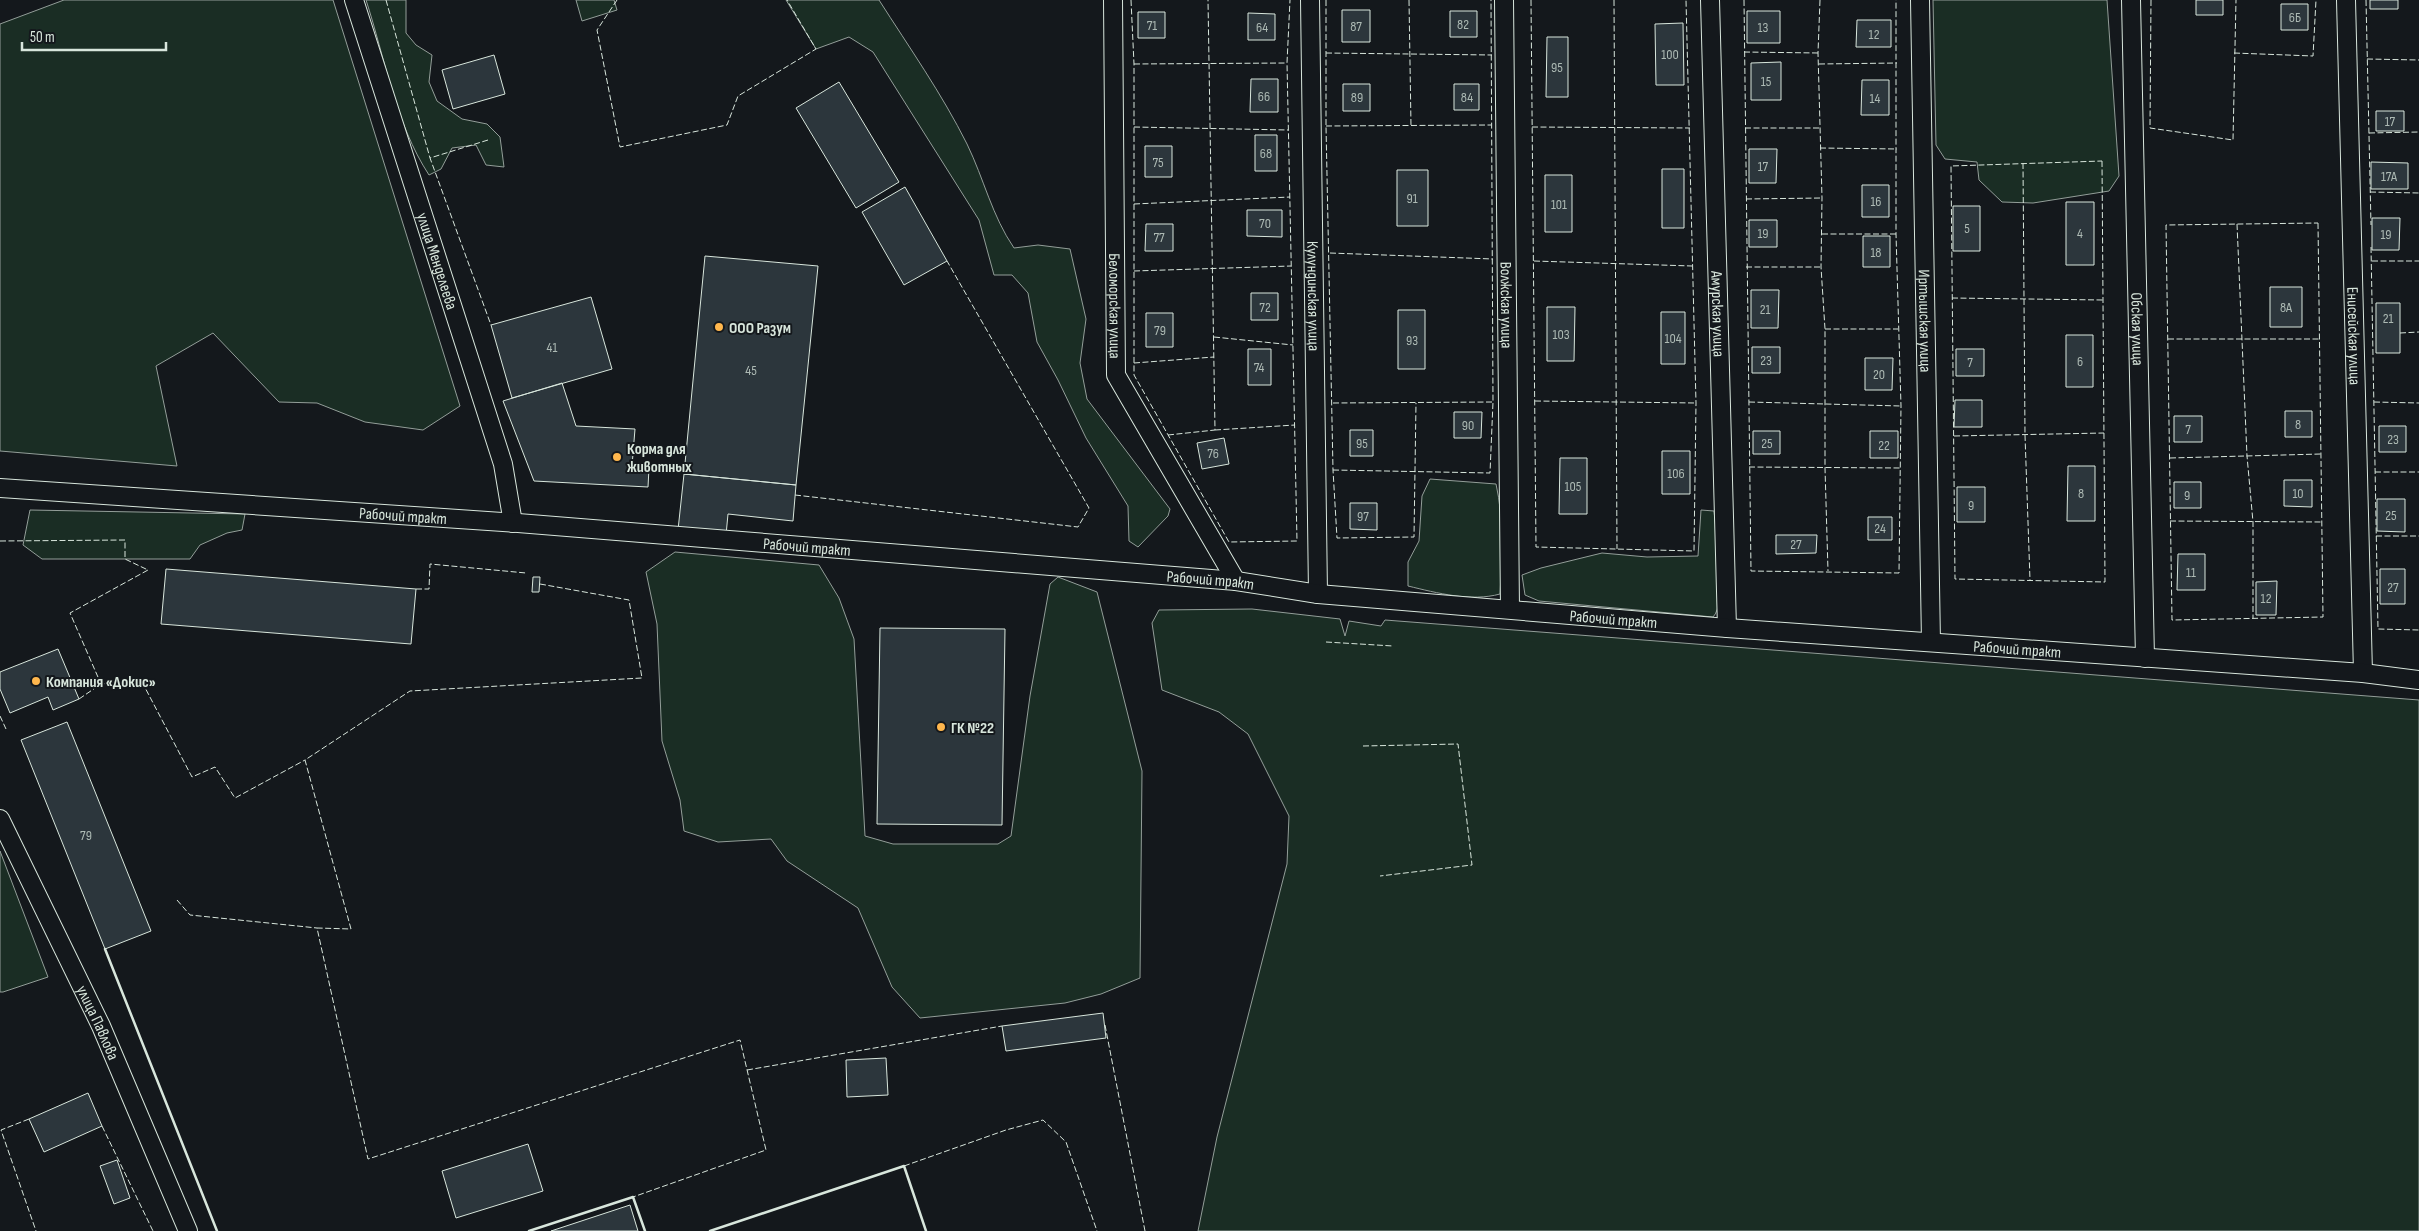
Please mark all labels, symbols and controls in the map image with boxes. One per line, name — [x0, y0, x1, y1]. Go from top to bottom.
house number: 6Б — [2289, 9, 2301, 26]
house number: 82 — [1457, 16, 1469, 33]
house number: 71 — [1147, 17, 1157, 34]
house number: 87 — [1350, 18, 1362, 35]
house number: 64 — [1256, 19, 1268, 36]
house number: 13 — [1758, 19, 1769, 36]
scale bar — [22, 20, 166, 52]
house number: 12 — [1869, 26, 1880, 43]
text: 50 m — [30, 28, 55, 47]
house number: 100 — [1661, 46, 1679, 63]
house number: 95 — [1551, 59, 1563, 76]
house number: 15 — [1761, 73, 1772, 90]
house number: 66 — [1258, 88, 1270, 105]
house number: 89 — [1351, 89, 1363, 106]
house number: 84 — [1461, 89, 1473, 106]
house number: 14 — [1870, 90, 1881, 107]
house number: 17 — [2385, 113, 2396, 130]
house number: 68 — [1260, 145, 1272, 162]
house number: 75 — [1152, 154, 1164, 171]
house number: 17 — [1758, 158, 1769, 175]
house number: 17А — [2381, 168, 2398, 185]
house number: 91 — [1406, 190, 1418, 207]
house number: 16 — [1870, 193, 1882, 210]
house number: 101 — [1551, 196, 1567, 213]
street label: улица Менделеева — [412, 210, 461, 312]
house number: 70 — [1259, 215, 1271, 232]
house number: 5 — [1964, 220, 1970, 237]
house number: 19 — [1757, 225, 1769, 242]
house number: 4 — [2077, 225, 2083, 242]
house number: 19 — [2380, 226, 2392, 243]
house number: 77 — [1153, 229, 1165, 246]
street label: Кулундинская улица — [1302, 241, 1323, 351]
house number: 18 — [1870, 244, 1882, 261]
street label: Беломорская улица — [1104, 253, 1124, 359]
street label: Волжская улица — [1496, 262, 1515, 348]
street label: Иртышская улица — [1914, 269, 1934, 373]
street label: Амурская улица — [1706, 270, 1728, 357]
street label: Енисейская улица — [2342, 287, 2364, 385]
street label: Обская улица — [2126, 292, 2147, 366]
house number: 72 — [1259, 299, 1271, 316]
house number: 8А — [2280, 299, 2293, 316]
house number: 21 — [1760, 301, 1770, 318]
house number: 21 — [2383, 310, 2393, 327]
place label: ООО Разум — [729, 319, 791, 338]
marker: ООО Разум — [713, 321, 725, 333]
house number: 79 — [1154, 322, 1166, 339]
house number: 103 — [1552, 326, 1570, 343]
house number: 104 — [1665, 330, 1682, 347]
house number: 93 — [1406, 332, 1418, 349]
house number: 41 — [547, 339, 557, 356]
house number: 23 — [1760, 352, 1772, 369]
house number: 6 — [2077, 353, 2083, 370]
house number: 7 — [1967, 354, 1973, 371]
house number: 74 — [1254, 359, 1265, 376]
house number: 45 — [745, 362, 757, 379]
house number: 20 — [1873, 366, 1885, 383]
house number: 8 — [2295, 416, 2301, 433]
house number: 90 — [1462, 417, 1474, 434]
house number: 7 — [2185, 421, 2191, 438]
house number: 23 — [2387, 431, 2399, 448]
house number: 95 — [1356, 435, 1368, 452]
house number: 25 — [1761, 435, 1773, 452]
house number: 22 — [1878, 437, 1890, 454]
place label: Корма для животных — [627, 440, 692, 477]
house number: 76 — [1207, 445, 1219, 462]
marker: Корма для животных — [611, 451, 623, 463]
house number: 106 — [1667, 465, 1685, 482]
house number: 105 — [1565, 478, 1582, 495]
house number: 8 — [2078, 485, 2084, 502]
house number: 10 — [2292, 485, 2304, 502]
house number: 9 — [2184, 487, 2190, 504]
house number: 9 — [1968, 497, 1974, 514]
street label: Рабочий тракт — [359, 504, 447, 529]
house number: 25 — [2385, 507, 2397, 524]
house number: 97 — [1357, 508, 1369, 525]
house number: 24 — [1874, 520, 1886, 537]
street label: Рабочий тракт — [762, 535, 851, 561]
house number: 27 — [1790, 536, 1802, 553]
house number: 11 — [2186, 564, 2196, 581]
street label: Рабочий тракт — [1166, 567, 1255, 595]
house number: 27 — [2387, 579, 2399, 596]
house number: 12 — [2261, 590, 2272, 607]
street label: Рабочий тракт — [1569, 607, 1658, 633]
street label: Рабочий тракт — [1973, 637, 2062, 663]
place label: Компания «Докис» — [46, 673, 156, 692]
marker: Компания «Докис» — [30, 675, 42, 687]
place label: ГК №22 — [951, 719, 994, 738]
marker: ГК №22 — [935, 721, 947, 733]
house number: 79 — [80, 827, 92, 844]
street label: улица Павлова — [72, 983, 122, 1063]

